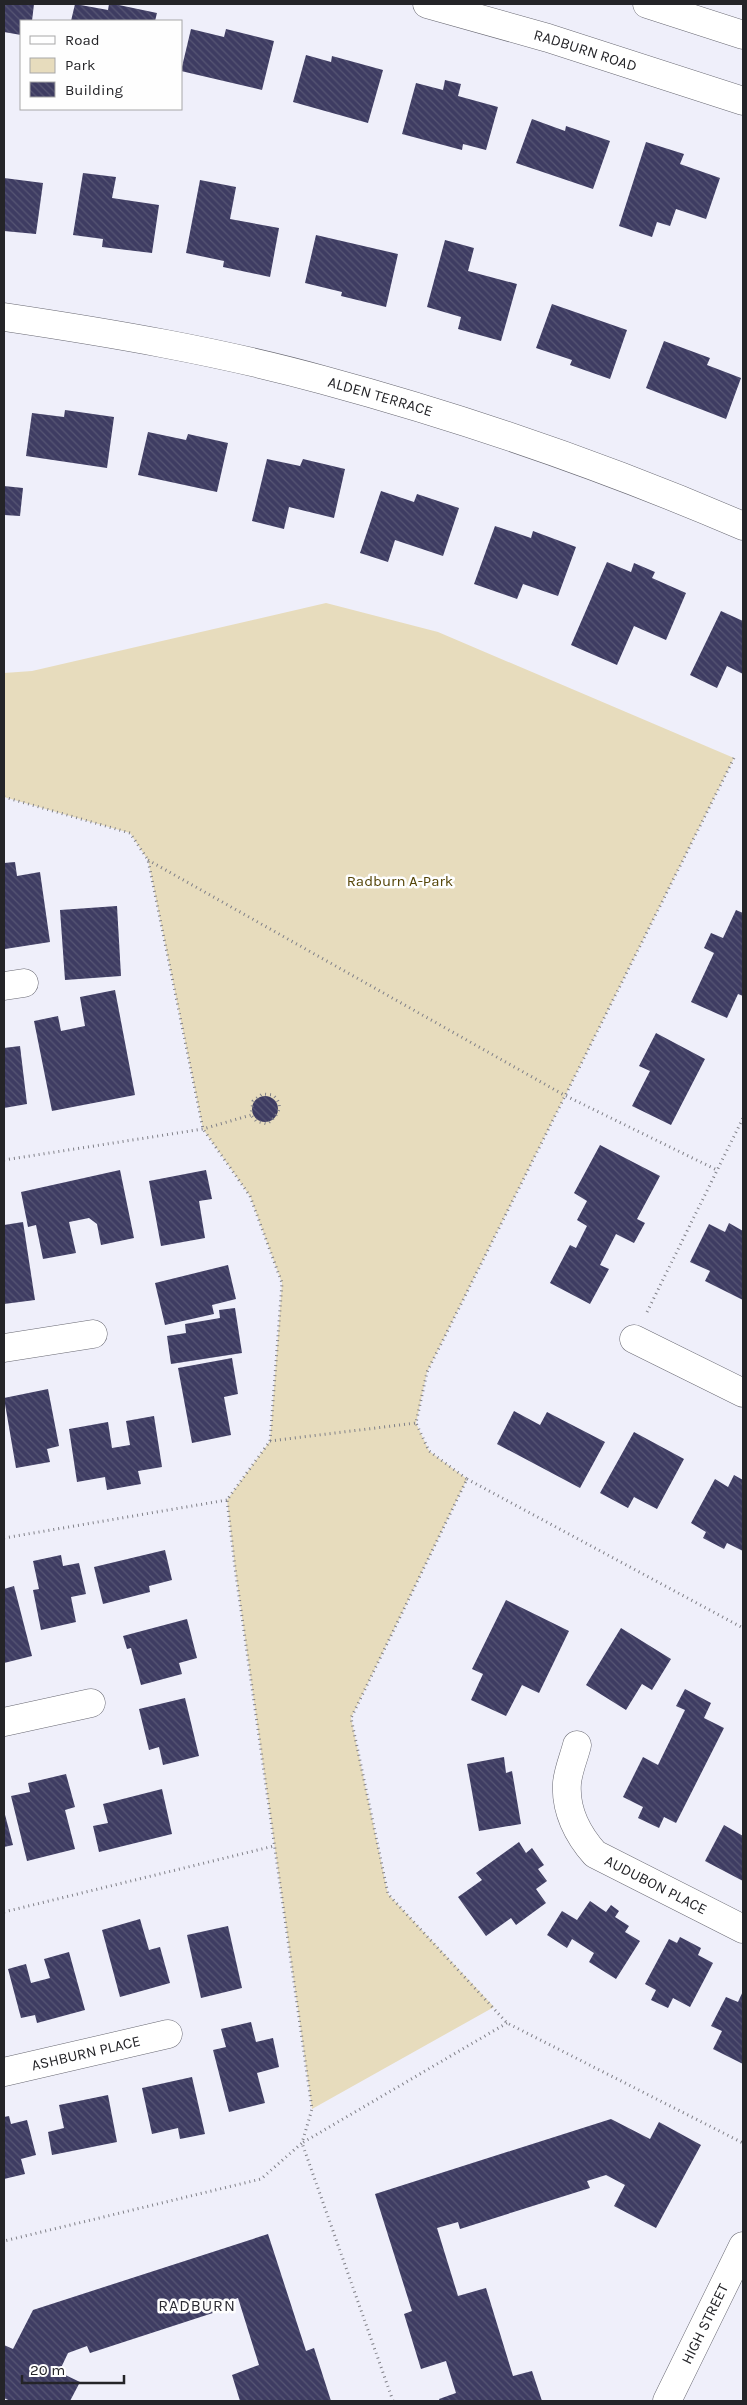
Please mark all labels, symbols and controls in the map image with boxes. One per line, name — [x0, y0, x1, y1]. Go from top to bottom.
legend — [20, 20, 182, 110]
street label: RADBURN ROAD — [532, 25, 639, 75]
text: Road — [65, 31, 100, 49]
text: Park — [65, 56, 95, 74]
text: Building — [65, 81, 123, 99]
street label: ALDEN TERRACE — [326, 373, 435, 420]
park label: Radburn A-Park — [347, 872, 453, 890]
street label: AUDUBON PLACE — [602, 1851, 710, 1918]
street label: ASHBURN PLACE — [30, 2032, 142, 2074]
street label: HIGH STREET — [677, 2280, 732, 2367]
district label: RADBURN — [158, 2296, 236, 2315]
scale bar — [22, 2352, 125, 2384]
text: 20 m — [30, 2361, 65, 2379]

